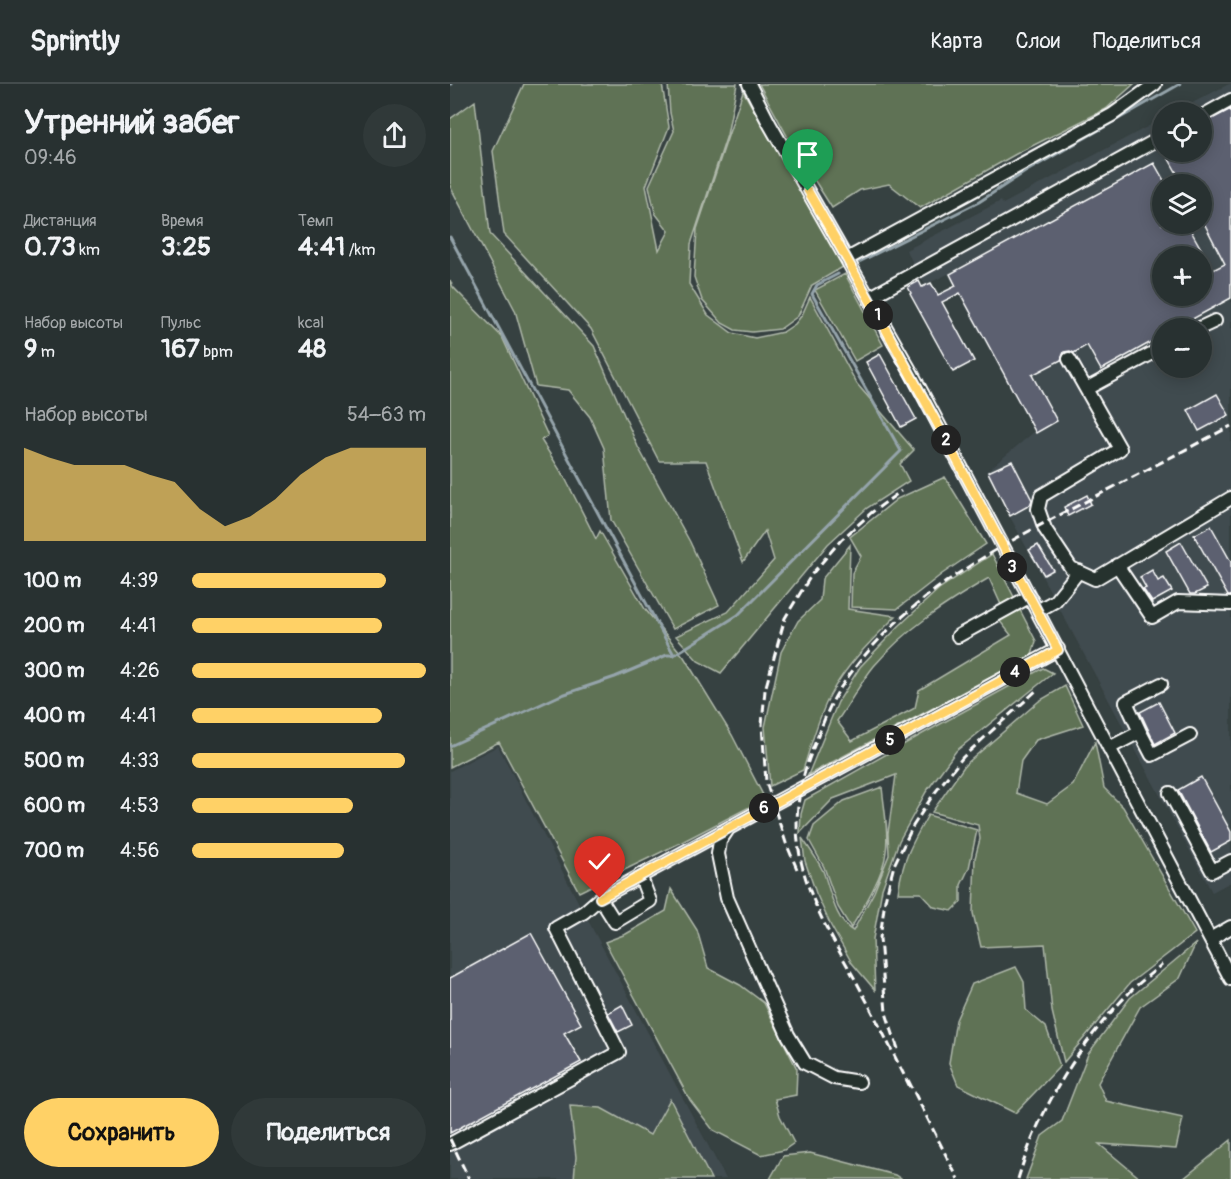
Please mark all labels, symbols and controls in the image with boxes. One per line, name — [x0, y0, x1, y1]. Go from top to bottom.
text: Sprintly — [30, 24, 120, 59]
text: Карта — [930, 28, 982, 55]
text: Слои — [1015, 28, 1060, 55]
text: Поделиться — [1093, 28, 1201, 55]
text: Утренний забег — [24, 102, 240, 143]
map controls — [1152, 102, 1212, 378]
button: locate — [1152, 102, 1212, 162]
button: share — [363, 104, 426, 167]
pin — [782, 129, 833, 191]
icon: arrive — [791, 138, 824, 171]
text: 09:46 — [24, 145, 77, 170]
button: layers — [1152, 174, 1212, 234]
text: Дистанция — [24, 211, 97, 231]
text: Время — [161, 211, 204, 231]
text: Темп — [298, 211, 333, 231]
text: 0.73 — [24, 231, 76, 263]
text: 3:25 — [161, 231, 211, 263]
text: 4:41 — [298, 231, 345, 263]
text: km — [76, 240, 100, 260]
text: /km — [345, 240, 375, 260]
button: + — [1152, 246, 1212, 306]
pin: 1 — [863, 300, 893, 330]
text: 1 — [875, 305, 881, 325]
text: Набор высоты — [24, 313, 123, 333]
text: Пульс — [161, 313, 201, 333]
text: kcal — [298, 313, 324, 333]
button: − — [1152, 318, 1212, 378]
text: 9 — [24, 333, 37, 365]
text: 167 — [161, 333, 200, 365]
text: 48 — [298, 333, 326, 365]
text: m — [37, 342, 55, 362]
text: bpm — [200, 342, 233, 362]
text: Набор высоты — [24, 402, 148, 427]
text: 54–63 m — [347, 402, 426, 427]
pin: 2 — [931, 425, 961, 455]
text: 2 — [942, 430, 950, 450]
pin: 3 — [997, 552, 1027, 582]
text: 3 — [1008, 557, 1016, 577]
text: 100 m — [24, 568, 81, 593]
text: 4:39 — [120, 568, 158, 593]
text: 200 m — [24, 613, 85, 638]
text: 4:41 — [120, 613, 156, 638]
pin: 4 — [1000, 657, 1030, 687]
text: 300 m — [24, 658, 85, 683]
text: 4:26 — [120, 658, 160, 683]
text: 4 — [1010, 662, 1020, 682]
text: 400 m — [24, 703, 85, 728]
text: 4:41 — [120, 703, 156, 728]
pin: 5 — [875, 725, 905, 755]
text: 5 — [886, 730, 894, 750]
text: 500 m — [24, 748, 84, 773]
text: 4:33 — [120, 748, 159, 773]
text: 600 m — [24, 793, 85, 818]
text: 4:53 — [120, 793, 159, 818]
pin: 6 — [749, 793, 779, 823]
text: 6 — [759, 798, 769, 818]
pin — [574, 836, 625, 898]
text: 700 m — [24, 838, 84, 863]
text: 4:56 — [120, 838, 159, 863]
icon: check — [583, 845, 616, 878]
button: Сохранить — [24, 1098, 219, 1167]
button: Поделиться — [231, 1098, 426, 1167]

